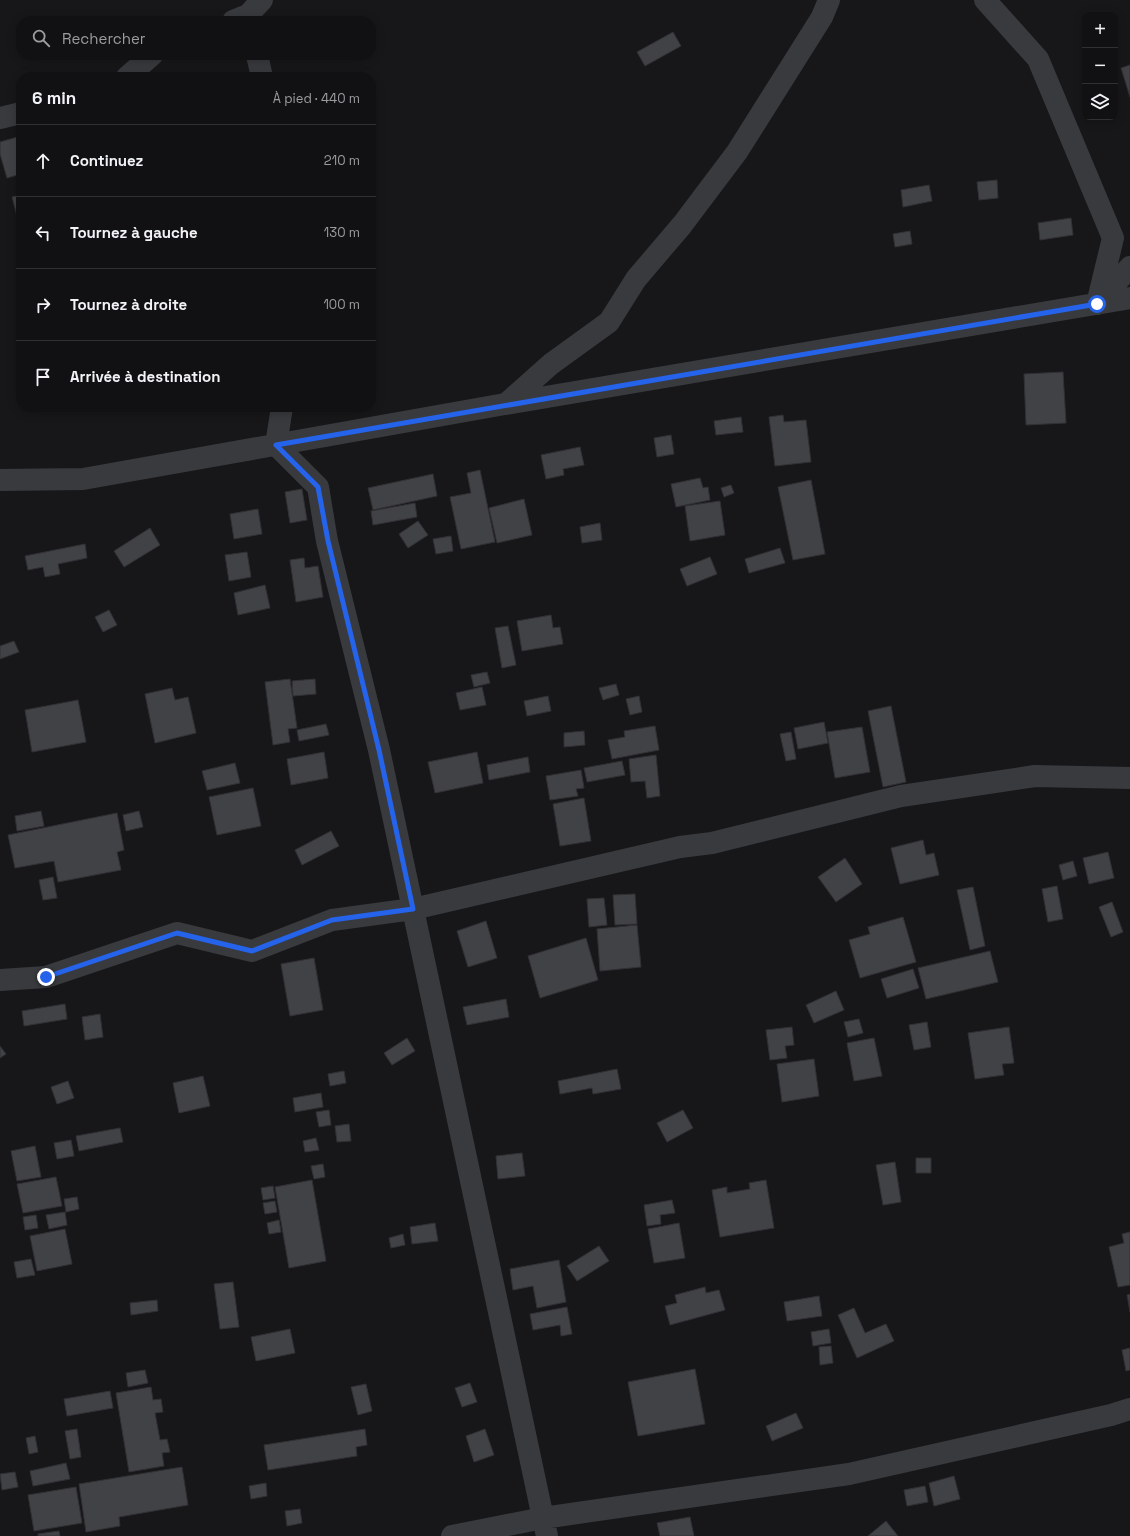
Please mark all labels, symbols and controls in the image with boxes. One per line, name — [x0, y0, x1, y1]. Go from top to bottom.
map controls — [1082, 12, 1118, 120]
button: + — [1082, 12, 1118, 48]
search box — [16, 16, 376, 60]
icon: search — [30, 27, 52, 49]
text: Rechercher — [62, 29, 145, 48]
button: − — [1082, 48, 1118, 84]
button: layers — [1082, 84, 1118, 120]
text: 6 min — [32, 87, 76, 109]
text: À pied · 440 m — [273, 90, 360, 107]
icon: ahead — [32, 150, 54, 172]
text: Continuez — [70, 151, 143, 170]
text: 210 m — [324, 152, 360, 169]
icon: left — [32, 222, 54, 244]
text: Tournez à gauche — [70, 223, 198, 242]
text: 130 m — [324, 224, 360, 241]
icon: right — [32, 294, 54, 316]
text: Tournez à droite — [70, 295, 187, 314]
route start — [1088, 295, 1106, 313]
text: 100 m — [323, 296, 360, 313]
icon: arrive — [32, 366, 54, 388]
text: Arrivée à destination — [70, 367, 220, 386]
route end — [37, 968, 55, 986]

